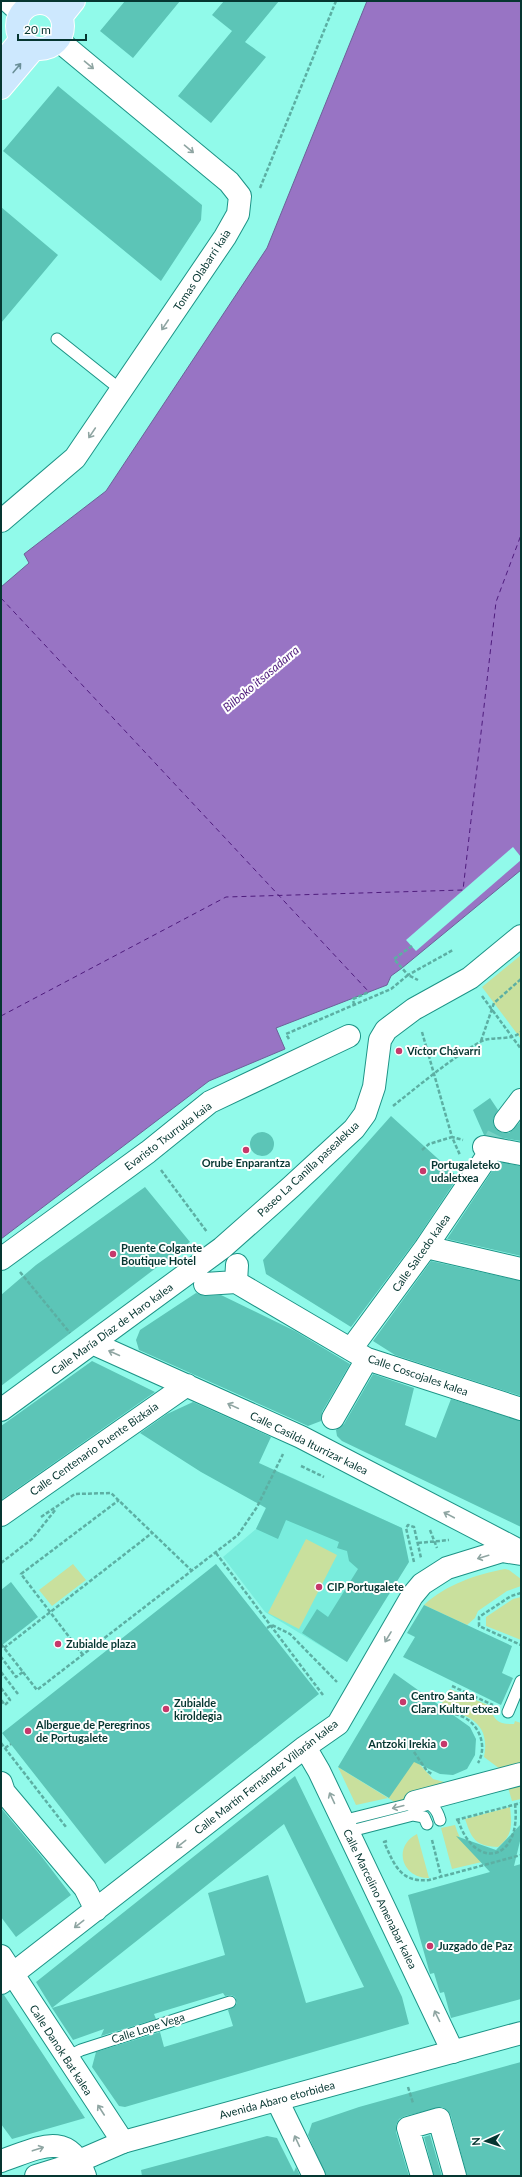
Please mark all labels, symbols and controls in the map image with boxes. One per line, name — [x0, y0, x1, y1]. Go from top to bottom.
scale bar — [18, 16, 86, 42]
text: 20 m — [24, 22, 51, 37]
one-way arrow — [83, 61, 94, 70]
one-way arrow — [13, 63, 22, 74]
one-way arrow — [183, 144, 194, 153]
street label: Tomas Olabarri kaia — [170, 227, 233, 313]
one-way arrow — [161, 319, 169, 330]
one-way arrow — [88, 427, 96, 438]
water label: Bilboko itsasadarra — [220, 642, 302, 715]
place label: Víctor Chávarri — [406, 1044, 481, 1057]
marker: Víctor Chávarri — [394, 1046, 404, 1056]
street label: Evaristo Txurruka kaia — [122, 1099, 214, 1173]
street label: Paseo La Canilla pasealekua — [254, 1118, 361, 1219]
marker: Orube Enparantza — [241, 1145, 251, 1155]
place label: Orube Enparantza — [202, 1156, 290, 1169]
place label: Portugaleteko udaletxea — [431, 1158, 500, 1184]
marker: Portugaleteko udaletxea — [418, 1166, 428, 1176]
street label: Calle Salcedo kalea — [389, 1211, 452, 1294]
place label: Puente Colgante Boutique Hotel — [121, 1241, 202, 1267]
marker: Puente Colgante Boutique Hotel — [108, 1249, 118, 1259]
street label: Calle María Díaz de Haro kalea — [48, 1280, 175, 1377]
one-way arrow — [109, 1349, 121, 1356]
street label: Calle Coscojales kalea — [366, 1351, 470, 1398]
street label: Calle Centenario Puente Bizkaia — [27, 1399, 160, 1498]
one-way arrow — [227, 1402, 239, 1409]
street label: Calle Casilda Iturrizar kalea — [248, 1408, 370, 1477]
one-way arrow — [443, 1510, 455, 1518]
one-way arrow — [477, 1554, 490, 1561]
place label: CIP Portugalete — [327, 1580, 404, 1593]
marker: CIP Portugalete — [314, 1582, 324, 1592]
one-way arrow — [384, 1631, 392, 1642]
place label: Zubialde plaza — [66, 1637, 136, 1650]
marker: Zubialde plaza — [53, 1639, 63, 1649]
place label: Centro Santa Clara Kultur etxea — [411, 1689, 499, 1715]
place label: Zubialde kiroldegia — [174, 1696, 222, 1722]
marker: Centro Santa Clara Kultur etxea — [398, 1697, 408, 1707]
marker: Zubialde kiroldegia — [161, 1704, 171, 1714]
street label: Calle Martín Fernández Villarán kalea — [191, 1717, 340, 1837]
place label: Albergue de Peregrinos de Portugalete — [35, 1718, 150, 1744]
marker: Albergue de Peregrinos de Portugalete — [23, 1726, 33, 1736]
place label: Antzoki Irekia — [367, 1737, 436, 1750]
marker: Antzoki Irekia — [439, 1739, 449, 1749]
one-way arrow — [328, 1793, 335, 1805]
one-way arrow — [391, 1803, 404, 1811]
street label: Calle Marcelino Amenabar kalea — [341, 1827, 420, 1971]
one-way arrow — [175, 1839, 186, 1848]
one-way arrow — [73, 1919, 84, 1928]
place label: Juzgado de Paz — [438, 1939, 513, 1952]
marker: Juzgado de Paz — [425, 1941, 435, 1951]
street label: Calle Danok Bat kalea — [27, 2002, 96, 2097]
street label: Calle Lope Vega — [110, 2010, 186, 2045]
one-way arrow — [433, 2011, 440, 2023]
street label: Avenida Abaro etorbidea — [218, 2078, 336, 2121]
one-way arrow — [97, 2105, 105, 2116]
north arrow — [466, 2121, 506, 2161]
one-way arrow — [293, 2135, 301, 2147]
text: N — [469, 2137, 482, 2146]
one-way arrow — [31, 2145, 44, 2152]

